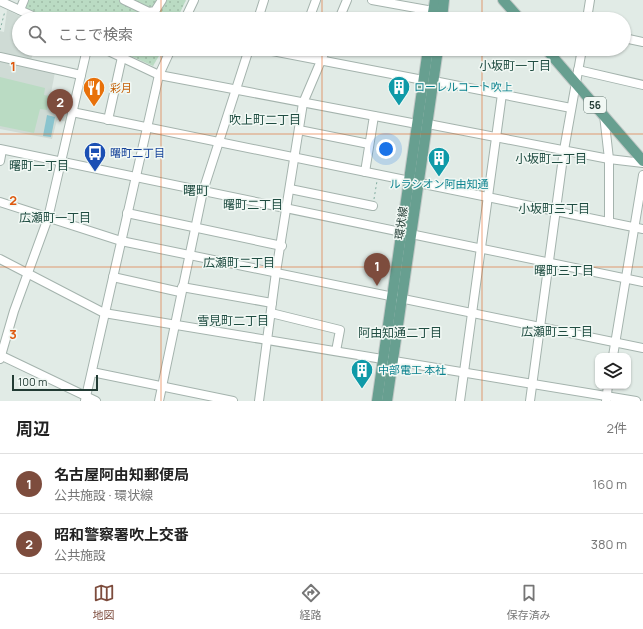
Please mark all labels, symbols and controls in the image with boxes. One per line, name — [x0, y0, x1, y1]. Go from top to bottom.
search box — [12, 12, 631, 56]
icon: search — [26, 23, 48, 45]
text: ここで検索 — [58, 24, 133, 45]
text: 1 — [10, 57, 16, 75]
district label: 小坂町一丁目 — [479, 57, 551, 74]
building icon: ローレルコート吹上 — [386, 74, 412, 107]
restaurant icon: 彩月 — [81, 75, 107, 108]
place label: ローレルコート吹上 — [414, 79, 513, 94]
place label: 彩月 — [110, 80, 132, 95]
pin: 2 — [47, 89, 73, 122]
road number: 56 — [584, 97, 606, 113]
district label: 吹上町二丁目 — [229, 111, 301, 128]
your location — [376, 139, 396, 159]
bus stop icon: 曙町二丁目 — [82, 140, 108, 173]
place label: 曙町二丁目 — [110, 145, 165, 160]
building icon: ルラシオン阿由知通 — [426, 145, 452, 178]
district label: 小坂町二丁目 — [515, 150, 587, 167]
district label: 曙町一丁目 — [9, 157, 69, 174]
place label: ルラシオン阿由知通 — [390, 176, 488, 191]
district label: 曙町 — [183, 181, 209, 199]
text: 2 — [9, 191, 17, 209]
district label: 曙町二丁目 — [223, 196, 283, 213]
district label: 小坂町三丁目 — [518, 200, 590, 217]
street label: 環状線 — [391, 206, 410, 240]
district label: 広瀬町一丁目 — [19, 209, 91, 226]
pin: 1 — [364, 253, 390, 286]
district label: 広瀬町二丁目 — [203, 254, 275, 271]
district label: 曙町三丁目 — [534, 262, 594, 279]
district label: 雪見町二丁目 — [197, 312, 269, 329]
district label: 広瀬町三丁目 — [521, 323, 593, 340]
district label: 阿由知通二丁目 — [358, 324, 442, 341]
text: 3 — [9, 325, 17, 343]
map controls — [595, 353, 631, 389]
button: layers — [595, 353, 631, 389]
building icon: 中部電工 本社 — [349, 357, 375, 390]
place label: 中部電工 本社 — [378, 362, 446, 377]
scale bar — [12, 373, 98, 392]
text: 100 m — [18, 374, 47, 389]
text: 周辺 — [16, 417, 50, 440]
text: 2件 — [607, 419, 627, 437]
text: 名古屋阿由知郵便局 — [54, 464, 189, 485]
text: 1 — [26, 475, 32, 493]
text: 160 m — [592, 475, 627, 493]
text: 公共施設 · 環状線 — [54, 486, 153, 504]
text: 昭和警察署吹上交番 — [54, 524, 189, 545]
text: 2 — [25, 535, 33, 553]
text: 380 m — [591, 535, 627, 553]
text: 公共施設 — [54, 546, 106, 564]
tab: 地図 — [93, 582, 115, 622]
tab: 経路 — [300, 582, 322, 622]
tab: 保存済み — [507, 582, 551, 622]

